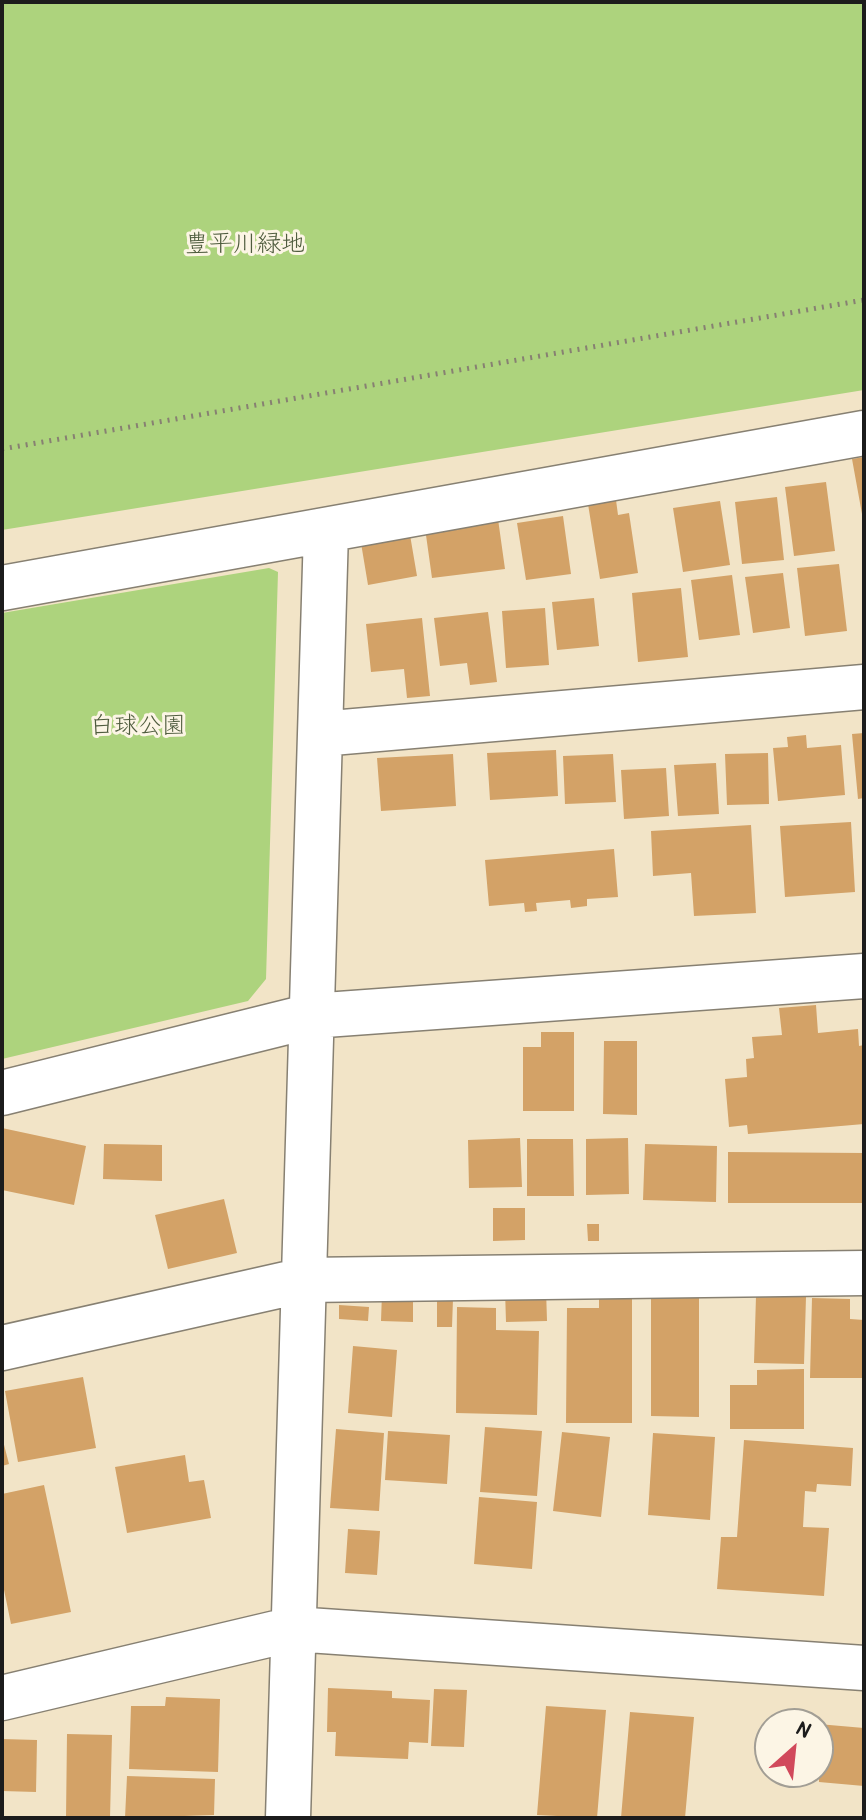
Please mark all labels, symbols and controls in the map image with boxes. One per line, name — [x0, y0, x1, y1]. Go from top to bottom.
park label: 豊平川緑地 — [185, 231, 305, 259]
park label: 白球公園 — [90, 713, 186, 741]
north arrow — [754, 1708, 834, 1788]
text: N — [792, 1712, 816, 1744]

